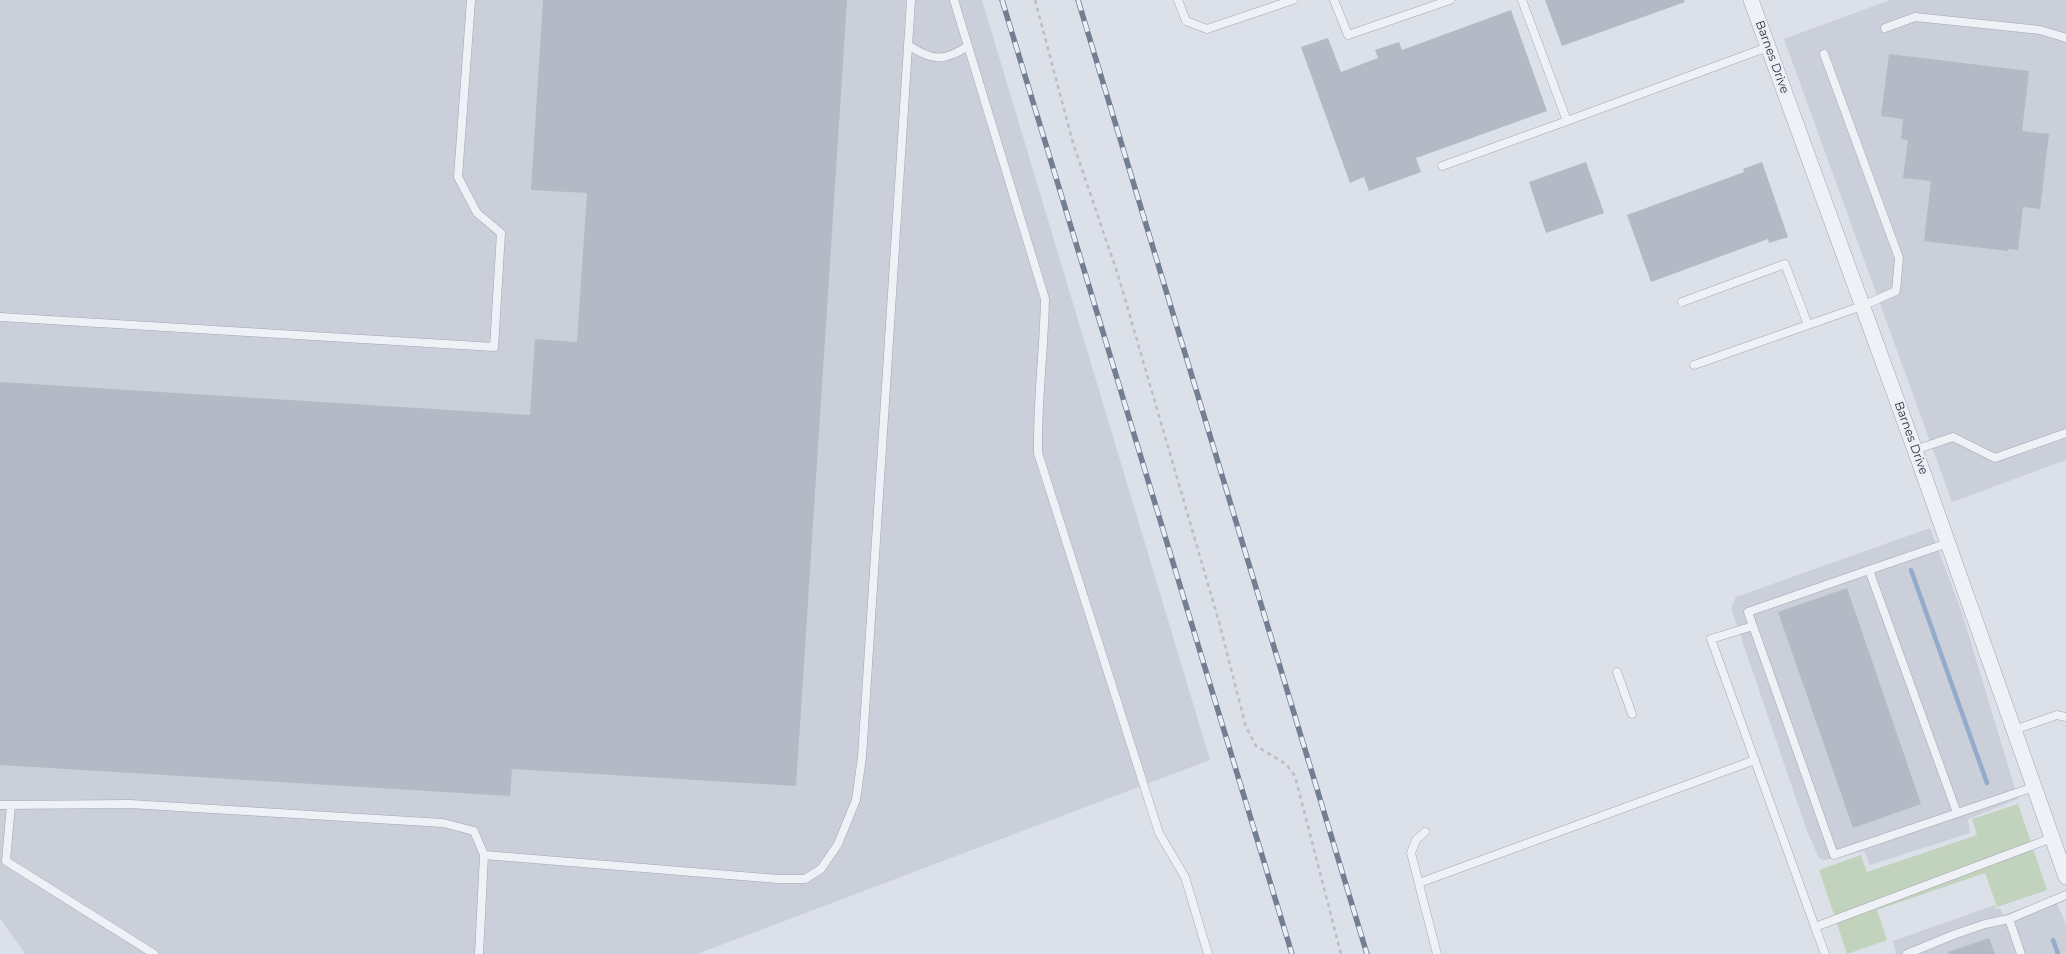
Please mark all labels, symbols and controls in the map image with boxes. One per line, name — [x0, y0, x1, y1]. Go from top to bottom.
street label: Barnes Drive — [1752, 19, 1792, 95]
street label: Barnes Drive — [1891, 400, 1931, 476]

